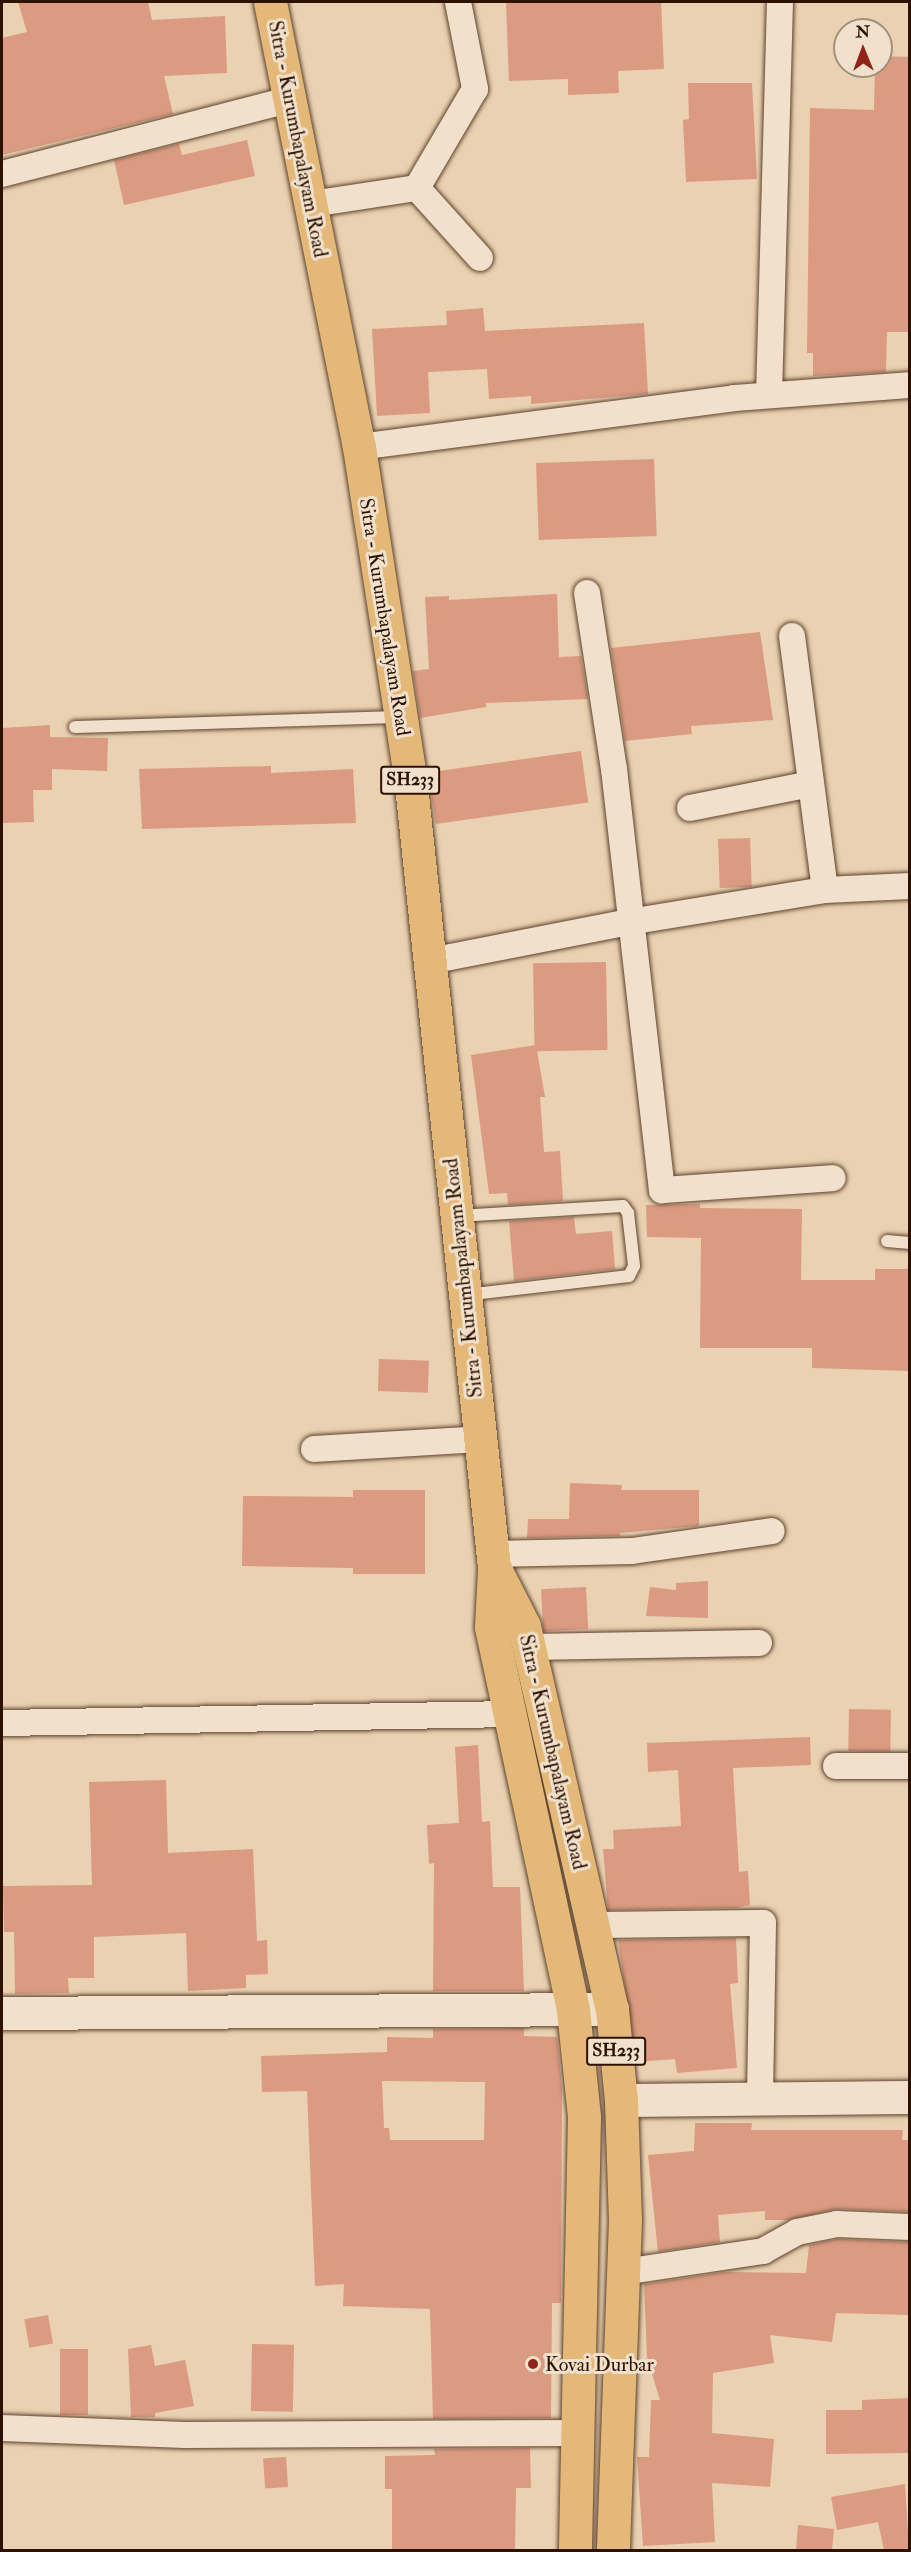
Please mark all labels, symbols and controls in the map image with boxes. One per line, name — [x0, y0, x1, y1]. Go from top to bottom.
north arrow — [833, 18, 893, 78]
street label: Sitra - Kurumbapalayam Road — [263, 19, 333, 259]
text: N — [855, 22, 870, 42]
street label: Sitra - Kurumbapalayam Road — [354, 496, 416, 738]
road number: SH233 — [380, 765, 440, 795]
street label: Sitra - Kurumbapalayam Road — [438, 1157, 488, 1399]
street label: Sitra - Kurumbapalayam Road — [514, 1632, 592, 1872]
road number: SH233 — [586, 2036, 646, 2066]
place label: Kovai Durbar — [545, 2352, 654, 2376]
marker: Kovai Durbar — [526, 2357, 540, 2371]

